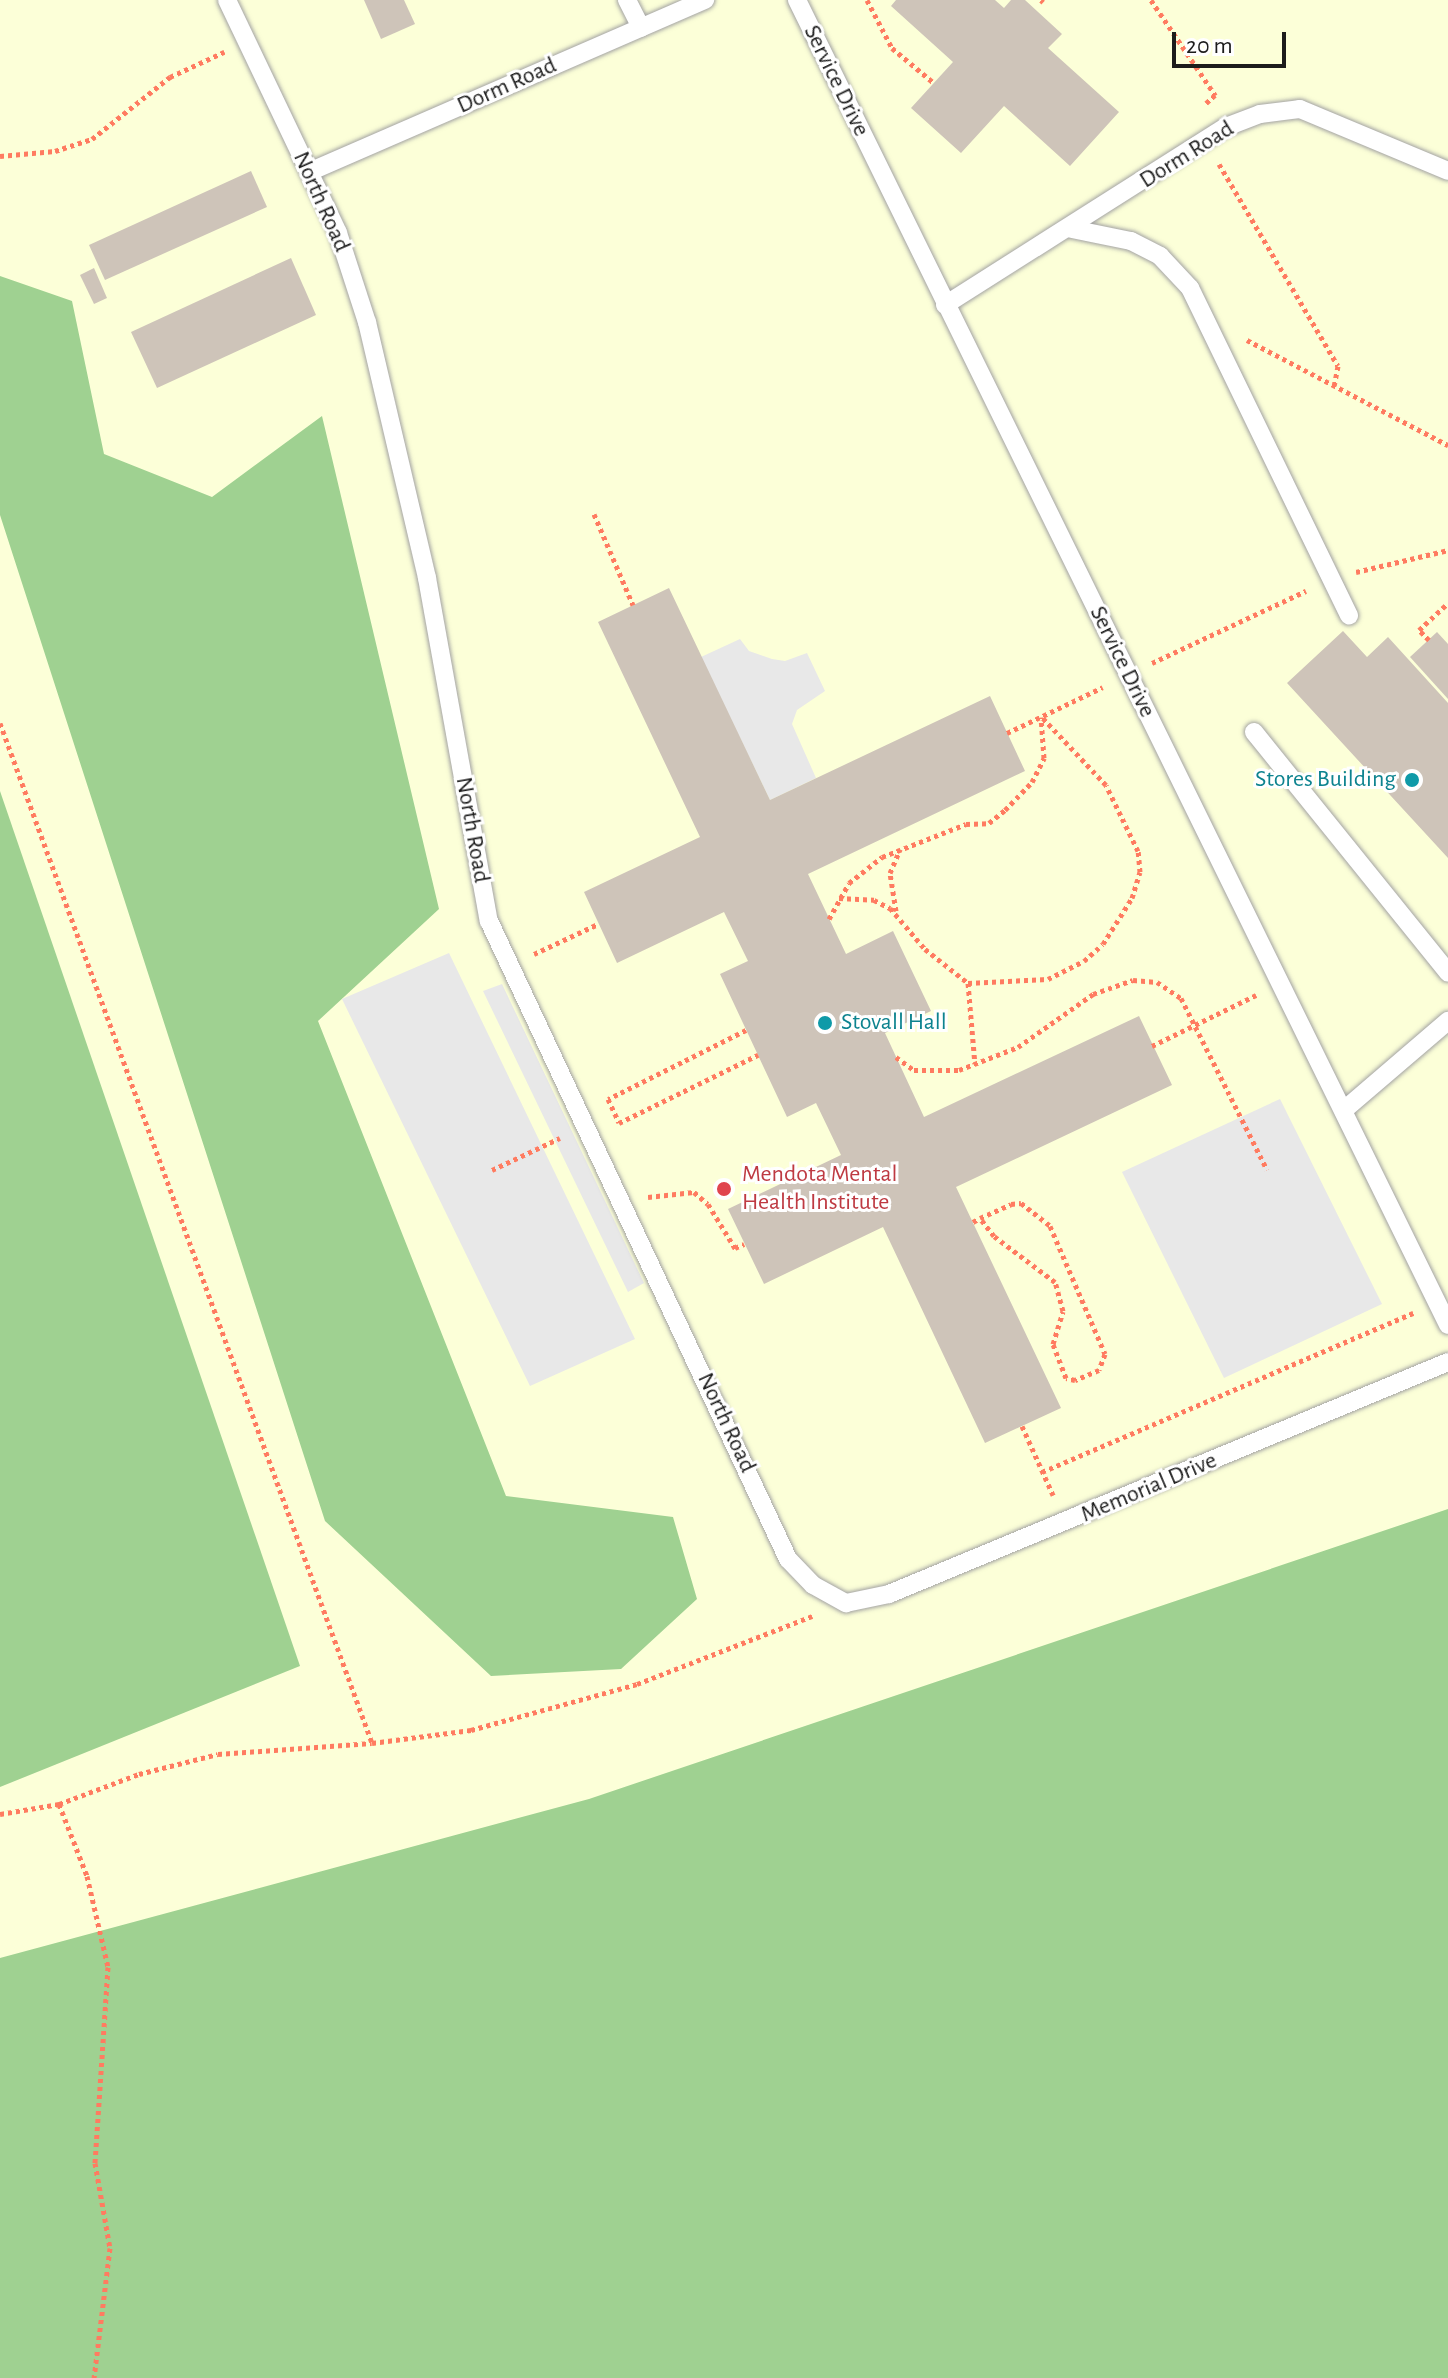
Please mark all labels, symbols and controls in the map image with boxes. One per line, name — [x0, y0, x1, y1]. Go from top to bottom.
scale bar — [1176, 16, 1290, 66]
street label: Service Drive — [797, 21, 875, 141]
text: 20 m — [1186, 34, 1233, 58]
street label: Dorm Road — [453, 51, 561, 121]
street label: Dorm Road — [1135, 115, 1239, 195]
street label: North Road — [286, 147, 356, 257]
street label: Service Drive — [1083, 602, 1161, 722]
place label: Stores Building — [1255, 766, 1396, 794]
marker: Stores Building — [1403, 771, 1421, 789]
street label: North Road — [449, 775, 495, 885]
place label: Stovall Hall — [841, 1009, 947, 1037]
marker: Stovall Hall — [816, 1014, 834, 1032]
place label: Mendota Mental Health Institute — [742, 1161, 897, 1217]
marker: Mendota Mental Health Institute — [713, 1178, 735, 1200]
street label: North Road — [690, 1368, 762, 1478]
street label: Memorial Drive — [1077, 1446, 1221, 1530]

